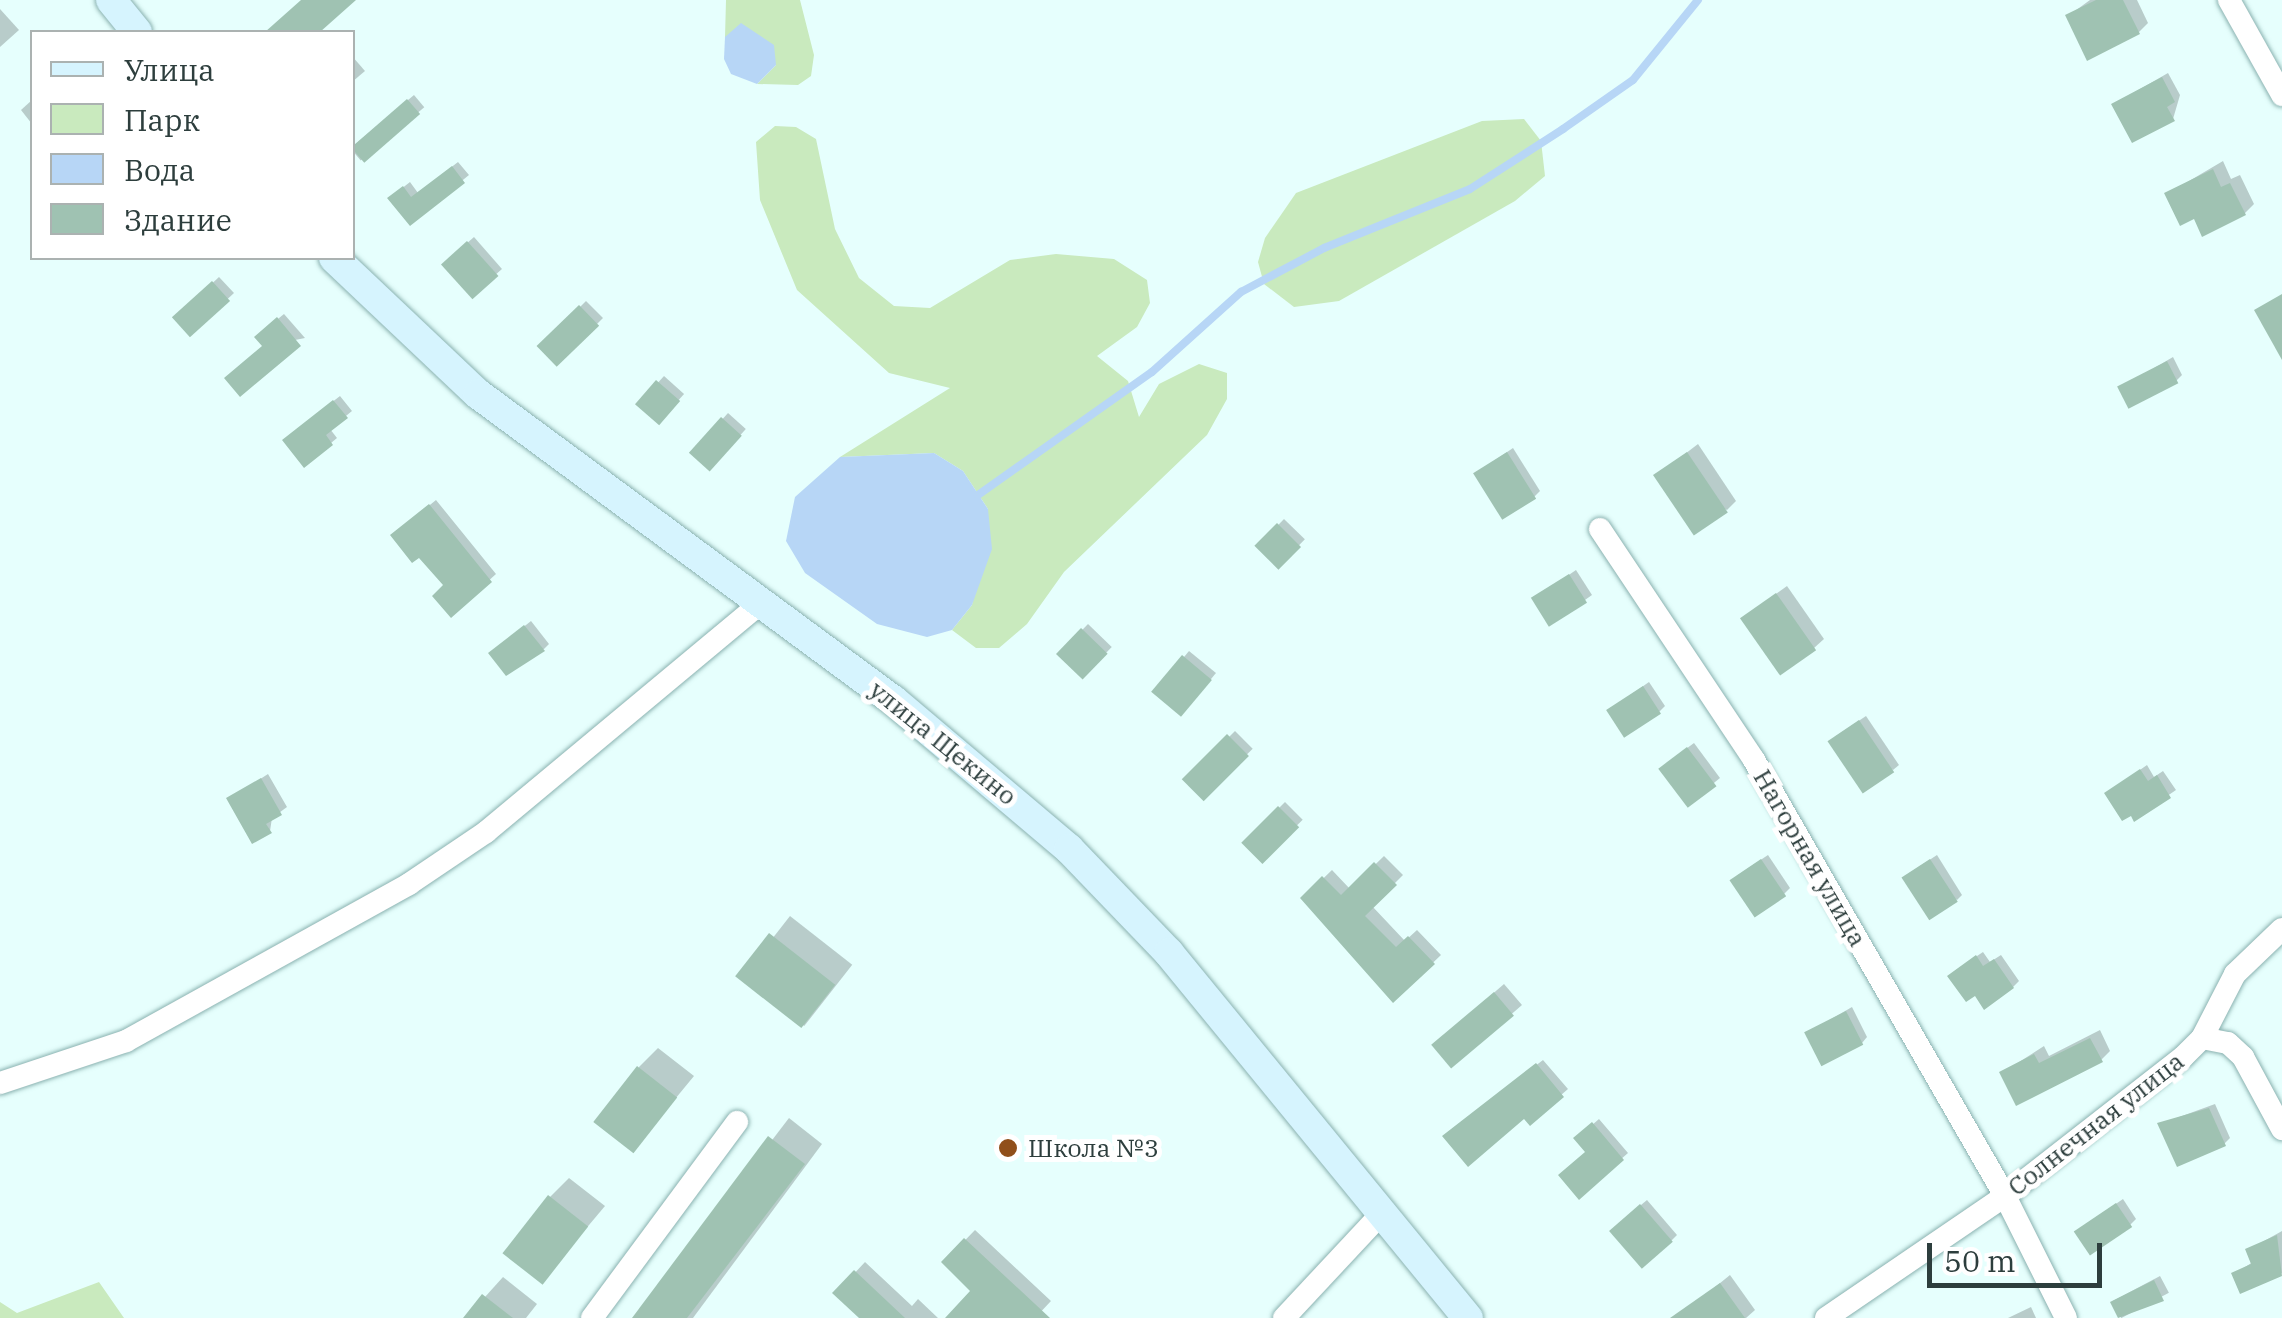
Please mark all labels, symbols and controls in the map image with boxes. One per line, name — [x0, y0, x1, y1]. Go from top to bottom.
legend — [30, 30, 355, 260]
text: Улица — [124, 50, 215, 89]
text: Парк — [124, 100, 200, 139]
text: Вода — [124, 150, 195, 189]
text: Здание — [124, 200, 232, 239]
street label: улица Щекино — [864, 675, 1022, 811]
street label: Нагорная улица — [1747, 764, 1873, 952]
street label: Солнечная улица — [2002, 1046, 2190, 1202]
place label: Школа №3 — [1028, 1133, 1159, 1163]
marker: Школа №3 — [997, 1137, 1019, 1159]
scale bar — [1932, 1223, 2107, 1285]
text: 50 m — [1944, 1241, 2016, 1280]

